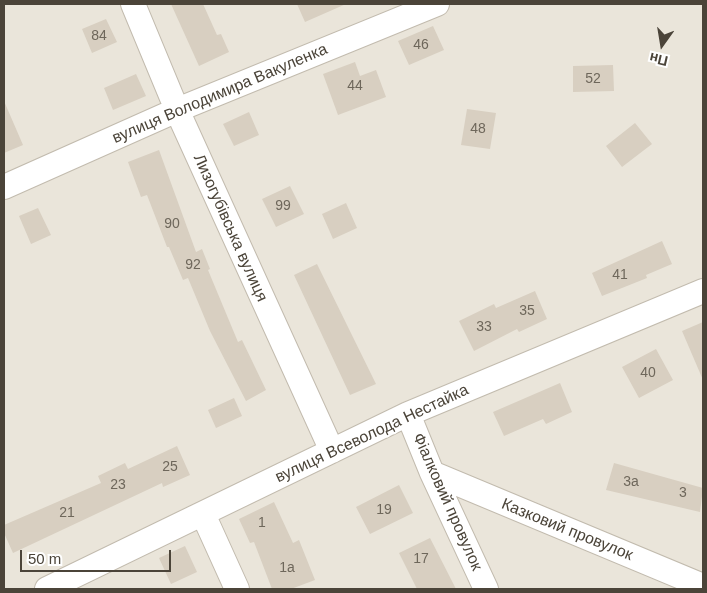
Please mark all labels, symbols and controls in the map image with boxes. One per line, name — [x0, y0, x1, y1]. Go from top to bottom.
north arrow — [637, 20, 687, 70]
house number: 84 — [91, 28, 107, 44]
house number: 46 — [413, 37, 429, 53]
street label: вулиця Володимира Вакуленка — [110, 40, 330, 148]
text: Пн — [648, 50, 669, 69]
house number: 52 — [585, 71, 601, 87]
house number: 44 — [347, 78, 363, 94]
house number: 48 — [470, 121, 486, 137]
street label: Лизогубівська вулиця — [189, 151, 271, 305]
house number: 99 — [275, 198, 291, 214]
house number: 90 — [164, 216, 180, 232]
house number: 92 — [185, 257, 201, 273]
house number: 41 — [612, 267, 628, 283]
house number: 35 — [519, 303, 535, 319]
house number: 33 — [476, 319, 492, 335]
house number: 40 — [640, 365, 656, 381]
street label: вулиця Всеволода Нестайка — [272, 381, 472, 487]
street label: Фіалковий провулок — [408, 430, 486, 574]
house number: 25 — [162, 459, 178, 475]
house number: 3а — [623, 474, 639, 490]
house number: 23 — [110, 477, 126, 493]
house number: 3 — [679, 485, 687, 501]
street label: Казковий провулок — [499, 495, 635, 565]
house number: 19 — [376, 502, 392, 518]
house number: 21 — [59, 505, 75, 521]
house number: 1 — [258, 515, 266, 531]
scale bar — [22, 540, 174, 572]
text: 50 m — [28, 550, 61, 567]
house number: 17 — [413, 551, 429, 567]
house number: 1а — [279, 560, 295, 576]

